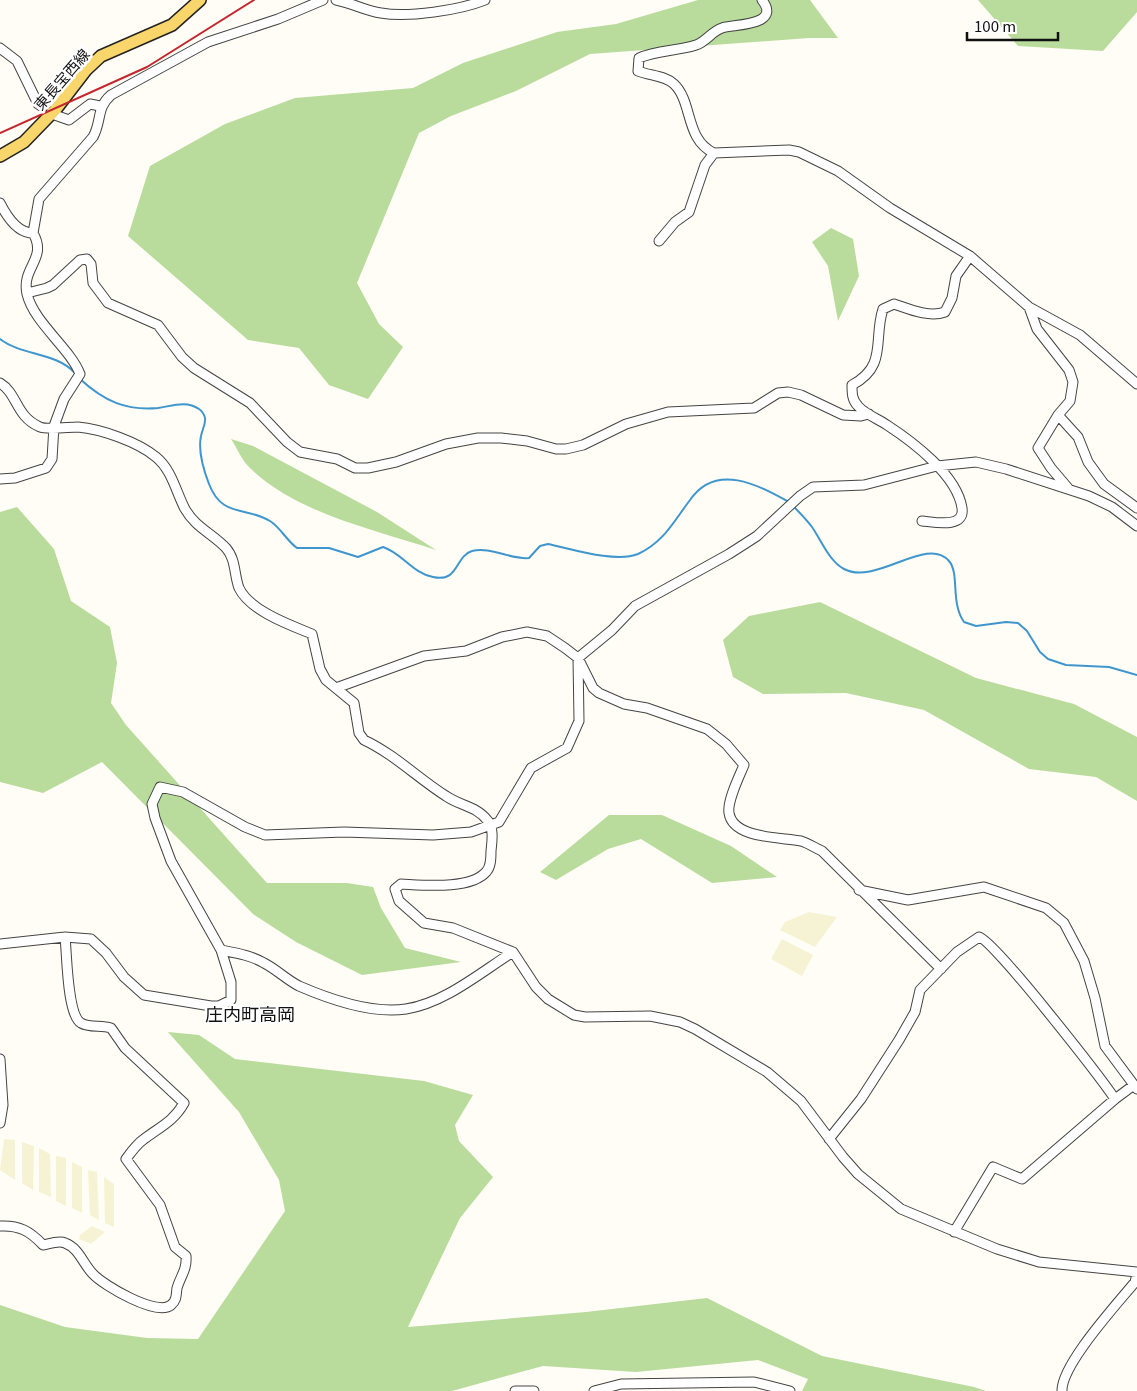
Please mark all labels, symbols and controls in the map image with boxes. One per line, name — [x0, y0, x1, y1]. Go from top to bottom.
scale bar — [967, 10, 1058, 42]
text: 100 m — [974, 15, 1016, 36]
street label: 東長宝西線 — [28, 44, 94, 114]
district label: 庄内町高岡 — [205, 1000, 295, 1026]

